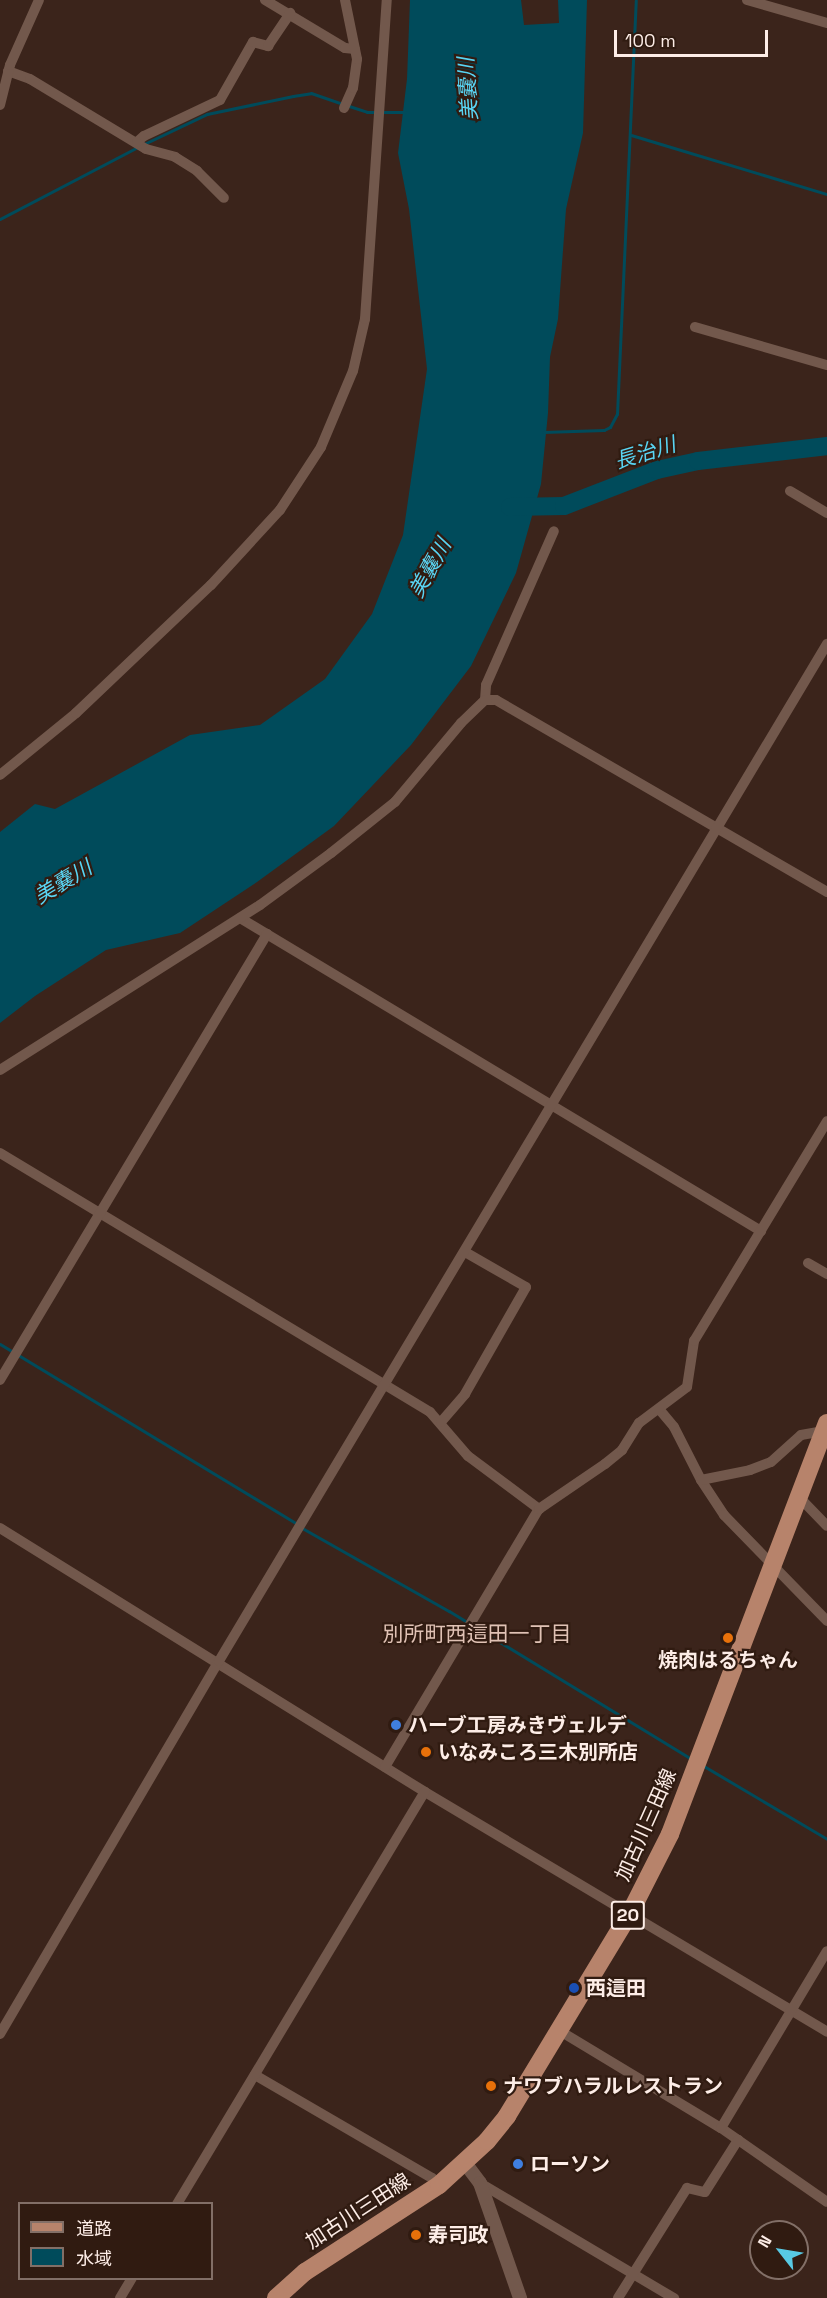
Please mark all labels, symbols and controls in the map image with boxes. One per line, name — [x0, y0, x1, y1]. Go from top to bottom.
scale bar — [617, 18, 772, 56]
text: 100 m — [625, 29, 676, 52]
water label: 美嚢川 — [453, 57, 483, 121]
water label: 長治川 — [611, 432, 679, 474]
water label: 美嚢川 — [404, 534, 456, 602]
water label: 美嚢川 — [30, 855, 96, 909]
district label: 別所町西這田一丁目 — [383, 1621, 571, 1647]
marker: 焼肉はるちゃん — [721, 1631, 735, 1645]
place label: 焼肉はるちゃん — [658, 1648, 798, 1672]
place label: ハーブ工房みきヴェルデ — [408, 1713, 628, 1737]
marker: ハーブ工房みきヴェルデ — [389, 1718, 403, 1732]
place label: いなみころ三木別所店 — [438, 1740, 638, 1764]
marker: いなみころ三木別所店 — [419, 1745, 433, 1759]
street label: 加古川三田線 — [611, 1765, 681, 1885]
road number: 20 — [610, 1900, 646, 1930]
place label: 西這田 — [586, 1976, 646, 2000]
marker: 西這田 — [567, 1981, 581, 1995]
place label: ナワブハラルレストラン — [503, 2074, 723, 2098]
marker: ナワブハラルレストラン — [484, 2079, 498, 2093]
place label: ローソン — [530, 2152, 610, 2176]
marker: ローソン — [511, 2157, 525, 2171]
street label: 加古川三田線 — [301, 2168, 415, 2254]
legend — [18, 2202, 213, 2280]
text: 道路 — [76, 2217, 112, 2240]
north arrow — [749, 2220, 809, 2280]
place label: 寿司政 — [428, 2223, 488, 2247]
marker: 寿司政 — [409, 2228, 423, 2242]
text: N — [753, 2232, 777, 2252]
text: 水域 — [76, 2247, 112, 2270]

